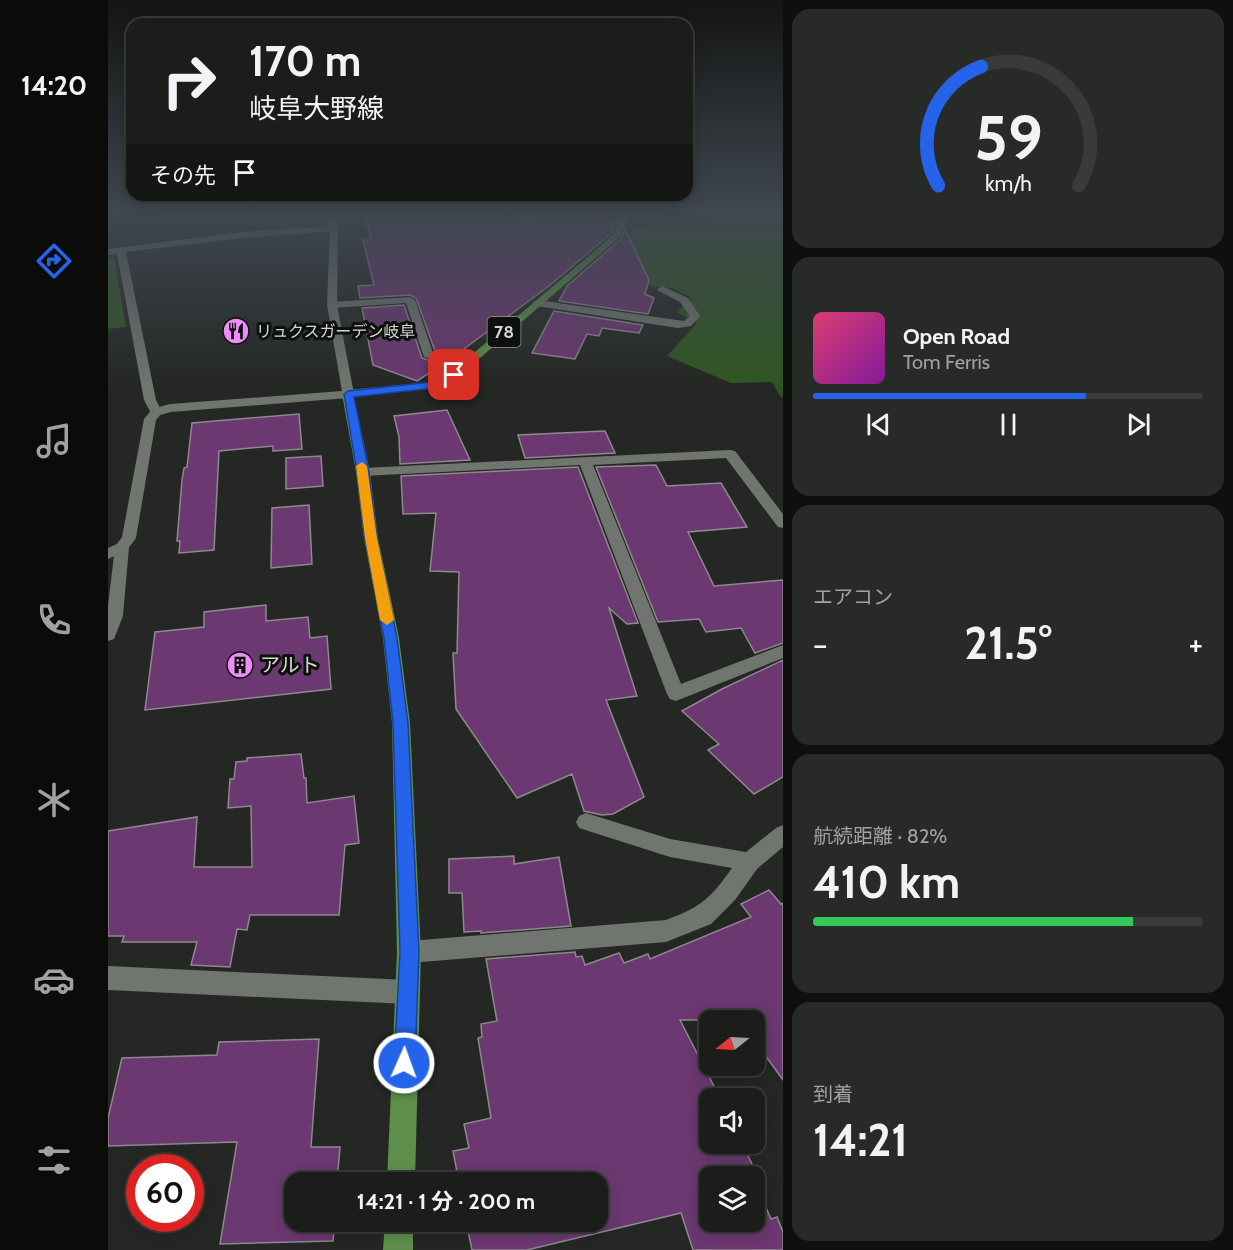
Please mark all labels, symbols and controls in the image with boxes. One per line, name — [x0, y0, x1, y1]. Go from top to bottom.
text: 170 m — [249, 35, 361, 87]
icon: right — [150, 42, 228, 120]
text: 14:20 — [21, 69, 87, 102]
text: 岐阜大野線 — [249, 92, 384, 125]
text: 59 — [974, 100, 1042, 176]
icon: arrive — [228, 156, 261, 189]
text: その先 — [150, 162, 216, 189]
text: km/h — [985, 170, 1031, 196]
icon: directions — [33, 240, 75, 282]
restaurant icon: リュクスガーデン岐阜 — [221, 316, 251, 346]
road number: 78 — [488, 317, 520, 347]
place label: リュクスガーデン岐阜 — [256, 322, 416, 341]
text: Open Road — [903, 323, 1010, 350]
pin — [428, 349, 479, 400]
text: Tom Ferris — [903, 350, 990, 374]
icon: arrive — [437, 358, 470, 391]
icon: previous — [862, 408, 895, 441]
icon: pause — [992, 408, 1025, 441]
icon: next — [1122, 408, 1155, 441]
icon: music — [33, 420, 75, 462]
text: エアコン — [813, 585, 893, 609]
icon: phone — [33, 599, 75, 641]
text: 21.5° — [964, 616, 1052, 670]
text: − — [813, 624, 828, 664]
text: + — [1188, 624, 1203, 664]
building icon: アルト — [225, 650, 255, 680]
place label: アルト — [260, 653, 320, 677]
icon: climate — [33, 779, 75, 821]
text: 航続距離 · 82% — [813, 824, 947, 848]
text: 410 km — [813, 855, 960, 909]
icon: car — [33, 959, 75, 1001]
north arrow — [699, 1010, 765, 1076]
map controls — [699, 1010, 765, 1232]
position arrow — [372, 1031, 436, 1095]
text: 到着 — [813, 1082, 853, 1106]
button: sound — [699, 1088, 765, 1154]
text: 14:21 — [813, 1113, 908, 1167]
icon: filters — [33, 1139, 75, 1181]
speed limit sign: 60 — [126, 1154, 204, 1232]
button: layers — [699, 1166, 765, 1232]
text: 14:21 · 1 分 · 200 m — [357, 1188, 535, 1215]

